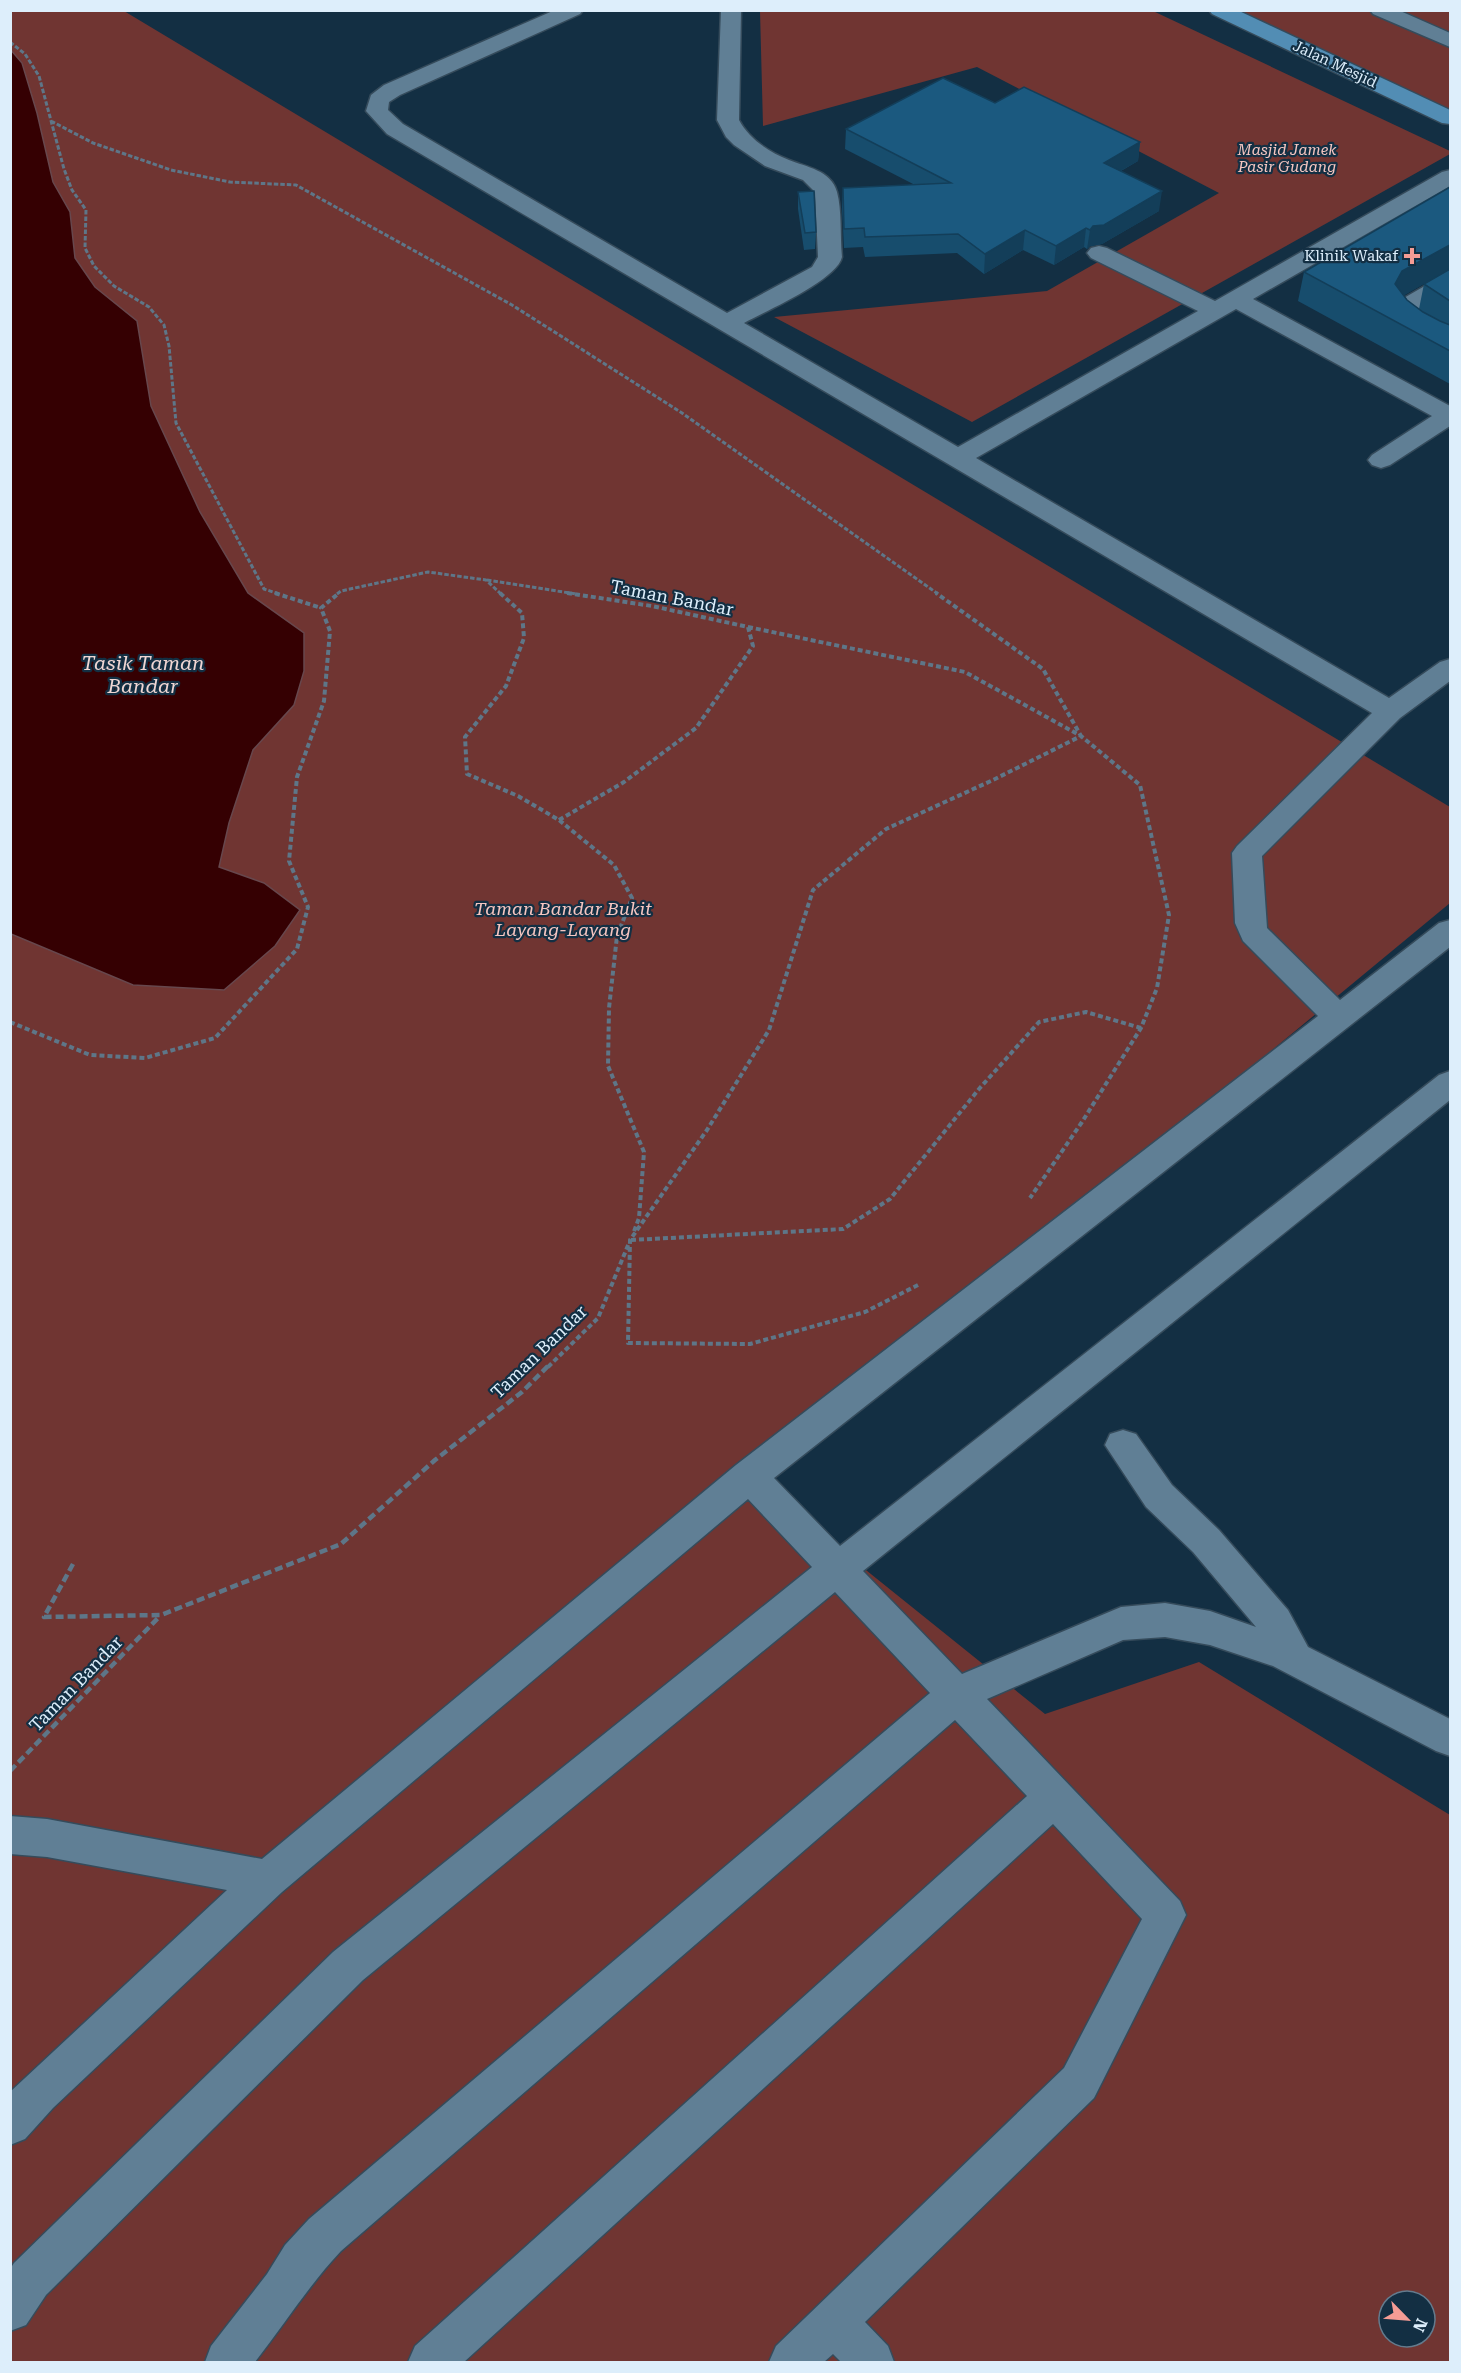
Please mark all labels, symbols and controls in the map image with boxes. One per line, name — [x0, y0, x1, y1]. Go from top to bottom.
street label: Jalan Mesjid — [1290, 37, 1380, 92]
park label: Masjid Jamek Pasir Gudang — [1237, 141, 1337, 176]
place label: Klinik Wakaf — [1304, 247, 1399, 265]
marker: Klinik Wakaf — [1403, 247, 1421, 265]
street label: Taman Bandar — [609, 575, 735, 620]
water label: Tasik Taman Bandar — [82, 651, 204, 698]
park label: Taman Bandar Bukit Layang-Layang — [474, 898, 652, 940]
street label: Taman Bandar — [486, 1301, 591, 1403]
street label: Taman Bandar — [25, 1631, 127, 1736]
north arrow — [1377, 2289, 1437, 2349]
text: N — [1409, 2316, 1431, 2335]

